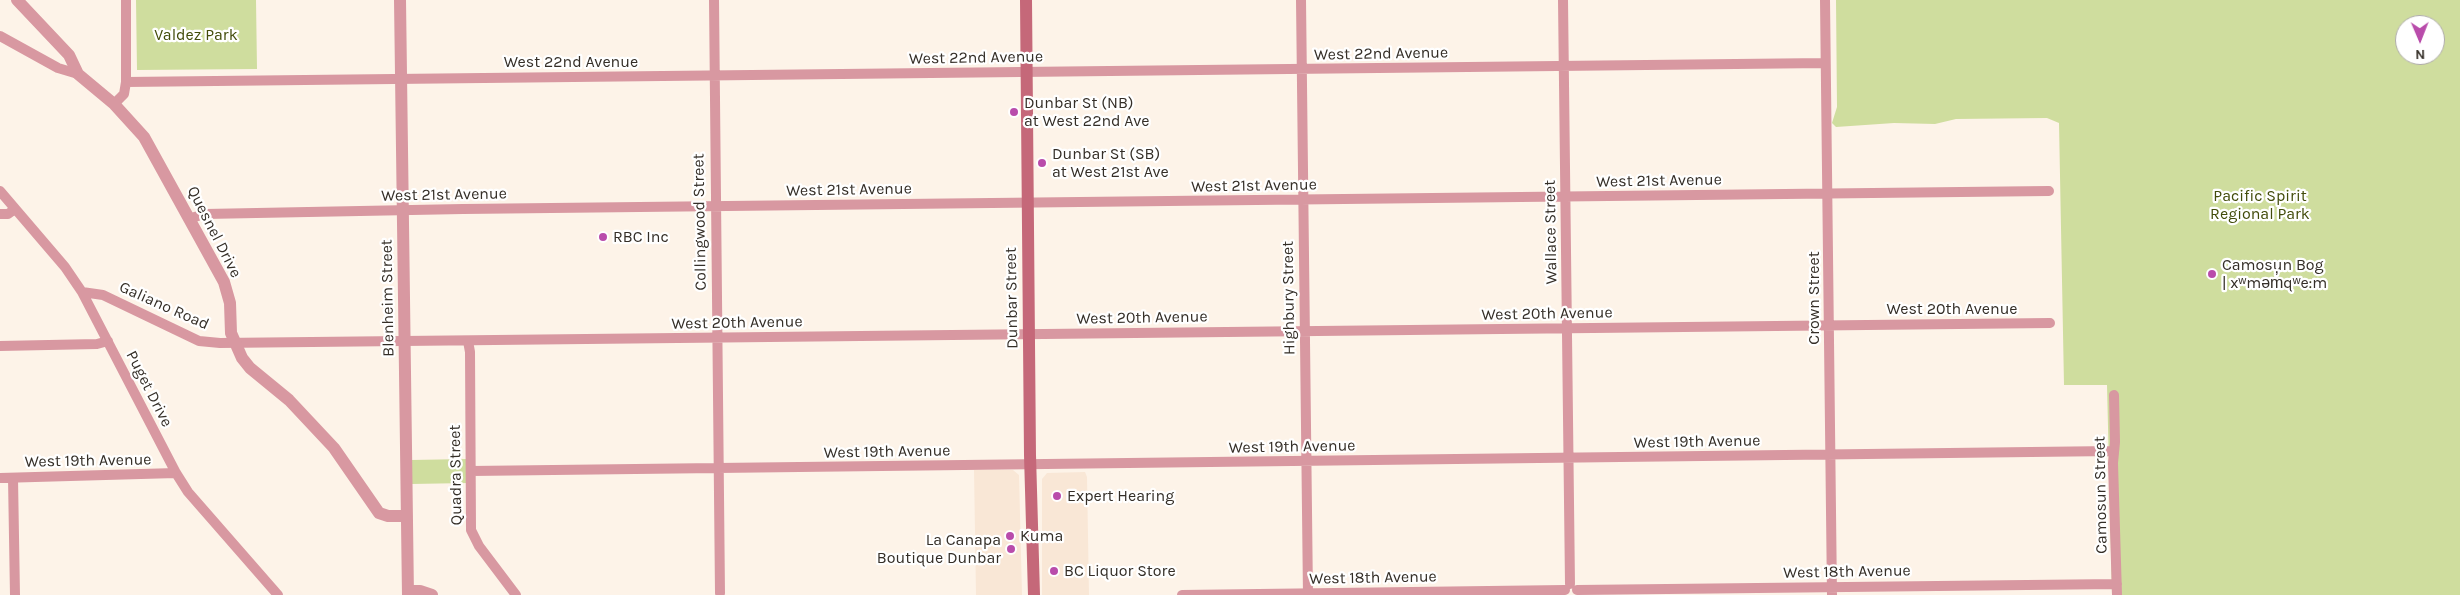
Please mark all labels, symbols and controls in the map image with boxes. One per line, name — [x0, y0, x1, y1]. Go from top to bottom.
north arrow — [2395, 15, 2445, 65]
park label: Valdez Park — [154, 25, 238, 45]
street label: West 22nd Avenue — [1314, 43, 1448, 65]
text: N — [2415, 46, 2425, 63]
street label: West 22nd Avenue — [909, 47, 1043, 69]
street label: West 22nd Avenue — [504, 52, 638, 72]
place label: Dunbar St (NB) at West 22nd Ave — [1024, 93, 1149, 131]
marker: Dunbar St (NB) at West 22nd Ave — [1008, 106, 1020, 118]
place label: Dunbar St (SB) at West 21st Ave — [1052, 144, 1169, 182]
street label: Collingwood Street — [689, 153, 711, 291]
marker: Dunbar St (SB) at West 21st Ave — [1036, 157, 1048, 169]
street label: West 21st Avenue — [1596, 170, 1722, 192]
street label: West 21st Avenue — [1191, 175, 1317, 197]
street label: West 21st Avenue — [786, 179, 912, 201]
street label: Wallace Street — [1540, 180, 1562, 284]
street label: Quesnel Drive — [183, 183, 245, 281]
street label: West 21st Avenue — [381, 184, 507, 206]
park label: Pacific Spirit Regional Park — [2210, 186, 2310, 224]
place label: RBC Inc — [613, 227, 669, 247]
marker: RBC Inc — [597, 231, 609, 243]
street label: Blenheim Street — [377, 239, 399, 357]
street label: Highbury Street — [1278, 241, 1300, 355]
street label: Dunbar Street — [1002, 247, 1022, 349]
street label: Crown Street — [1804, 251, 1824, 345]
place label: Camosun Bog | xʷməm̓qʷe:m — [2222, 255, 2327, 293]
marker: Camosun Bog | xʷməm̓qʷe:m — [2206, 268, 2218, 280]
street label: Galiano Road — [116, 278, 212, 334]
street label: West 20th Avenue — [1886, 299, 2018, 319]
street label: West 20th Avenue — [1481, 303, 1613, 325]
street label: West 20th Avenue — [1076, 307, 1208, 329]
street label: West 20th Avenue — [671, 312, 803, 334]
street label: Puget Drive — [122, 348, 176, 430]
street label: Quadra Street — [446, 424, 466, 526]
street label: West 19th Avenue — [1633, 431, 1761, 453]
street label: West 19th Avenue — [1228, 436, 1356, 458]
street label: Camosun Street — [2090, 436, 2112, 554]
street label: West 19th Avenue — [823, 441, 951, 463]
street label: West 19th Avenue — [24, 450, 152, 472]
place label: Expert Hearing — [1067, 486, 1174, 506]
marker: Expert Hearing — [1051, 490, 1063, 502]
place label: Kuma — [1020, 526, 1063, 546]
place label: La Canapa Boutique Dunbar — [877, 530, 1001, 568]
marker: Kuma — [1004, 530, 1016, 542]
marker: La Canapa Boutique Dunbar — [1005, 543, 1017, 555]
place label: BC Liquor Store — [1064, 561, 1176, 581]
street label: West 18th Avenue — [1783, 561, 1911, 583]
marker: BC Liquor Store — [1048, 565, 1060, 577]
street label: West 18th Avenue — [1309, 567, 1437, 589]

